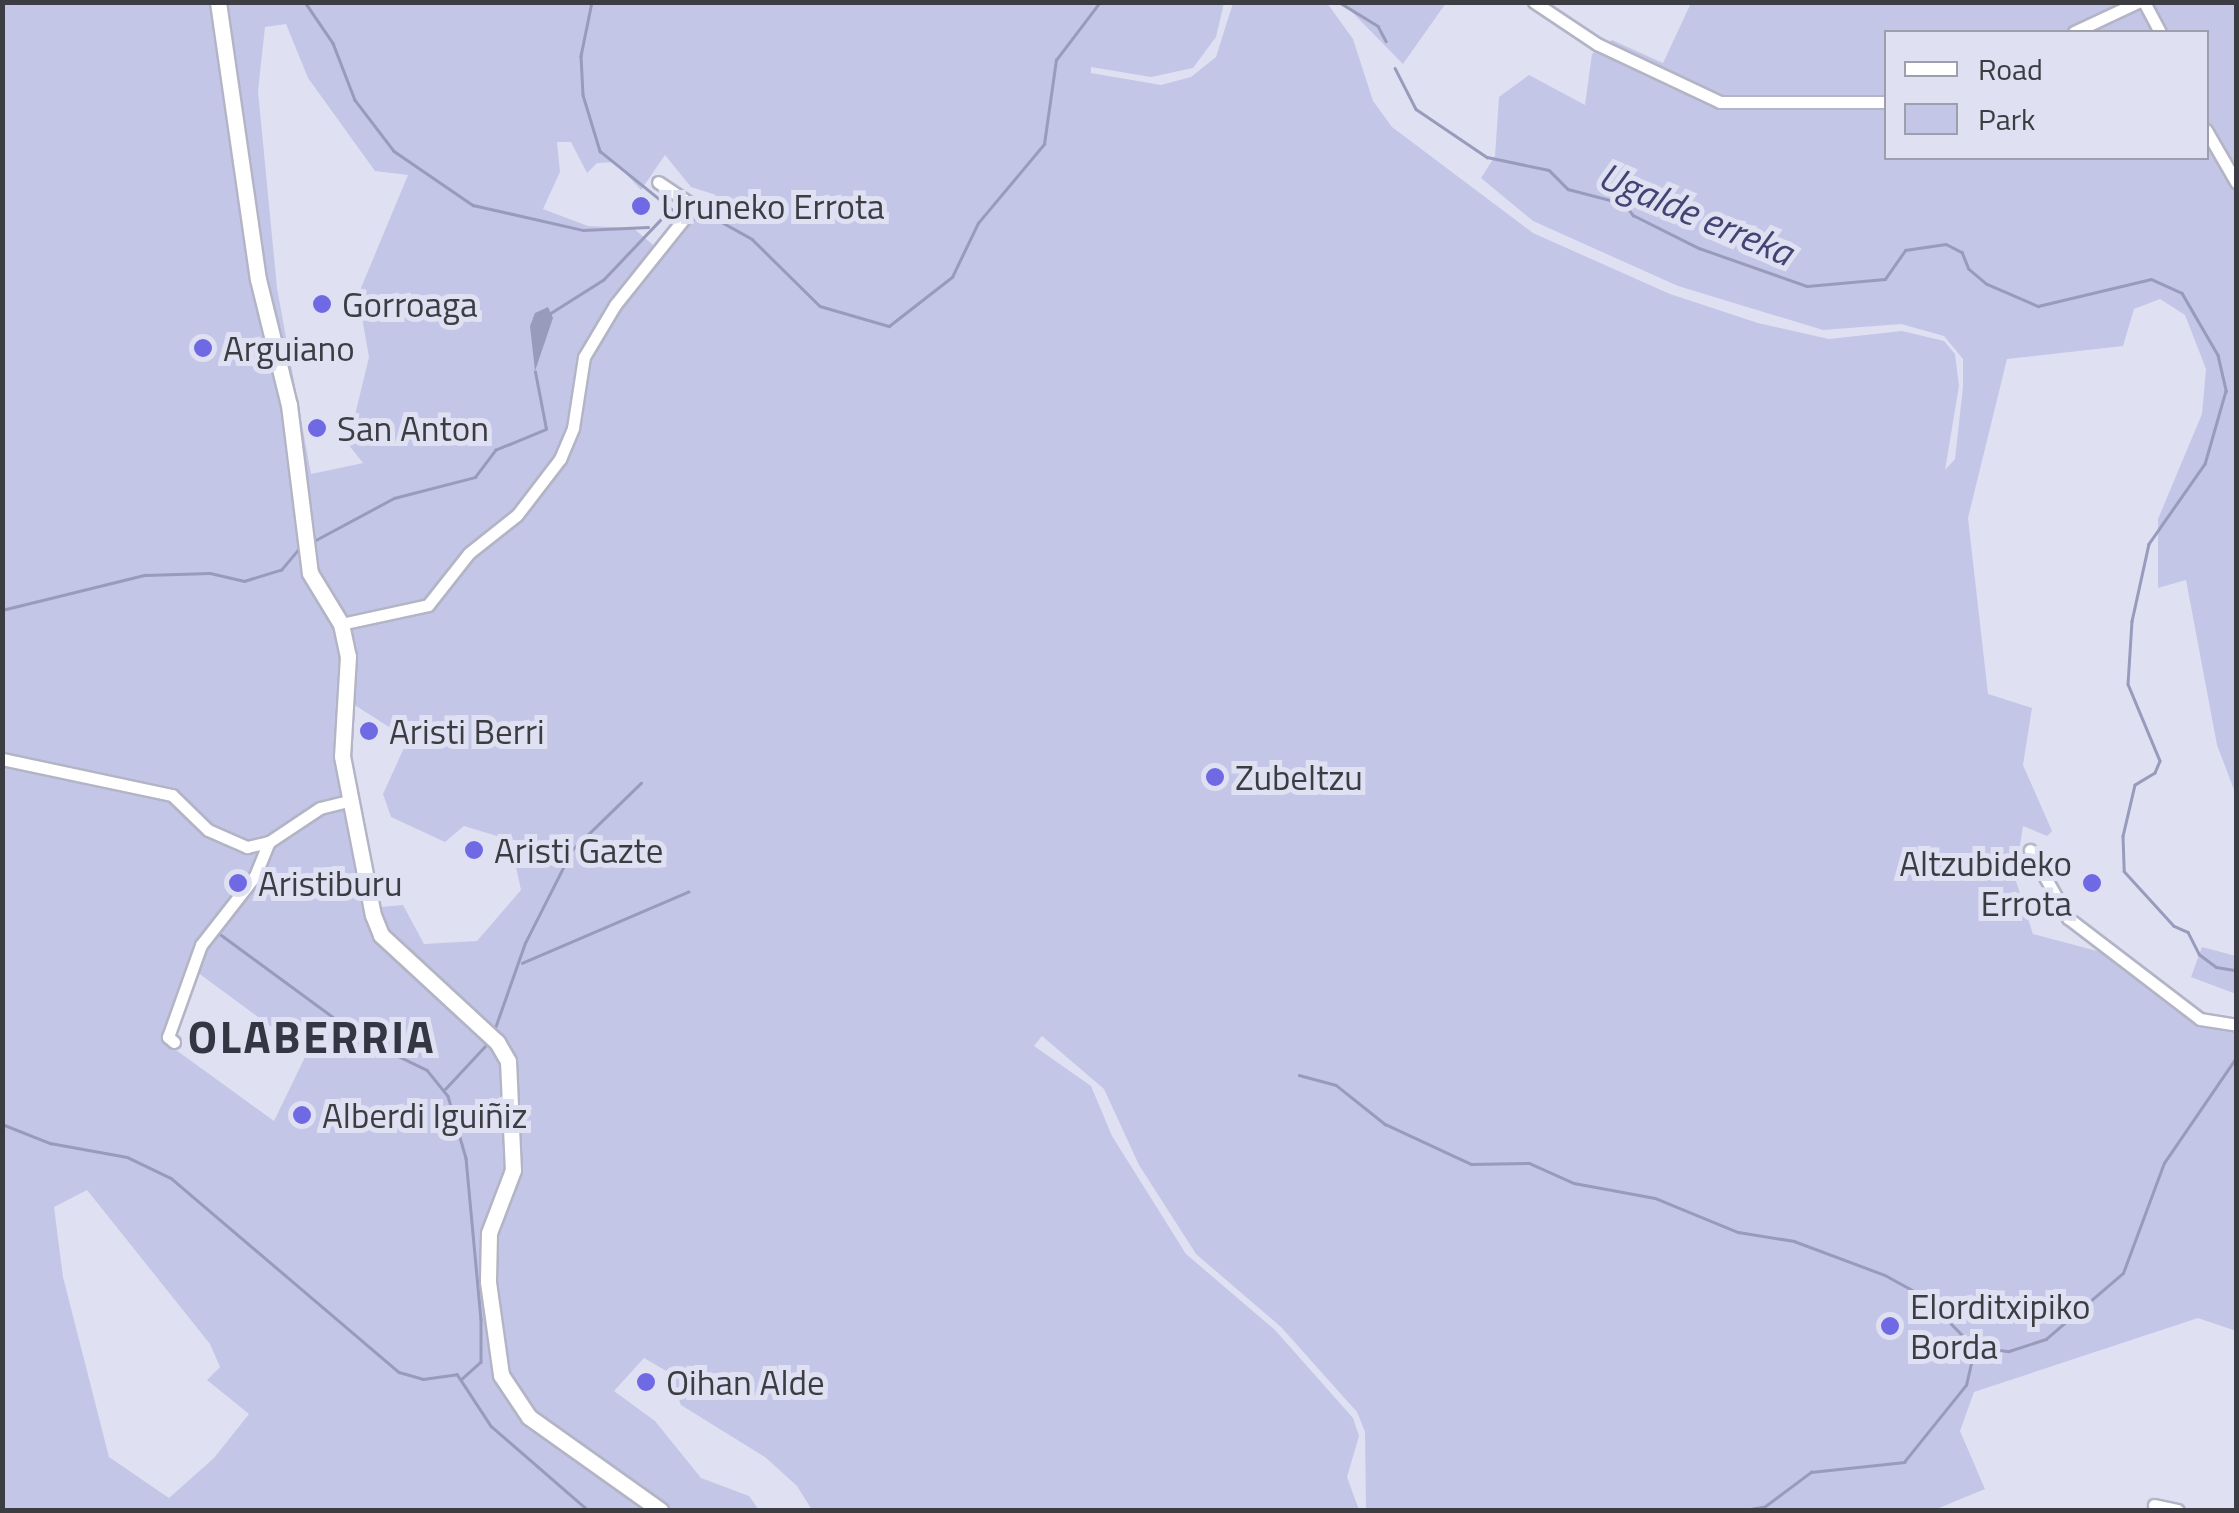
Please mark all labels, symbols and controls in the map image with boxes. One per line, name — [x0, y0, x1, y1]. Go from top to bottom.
legend — [1884, 30, 2209, 160]
text: Road — [1978, 46, 2043, 92]
text: Park — [1978, 96, 2035, 142]
water label: Ugalde erreka — [1592, 153, 1800, 275]
place label: Uruneko Errota — [661, 185, 885, 227]
marker: Uruneko Errota — [630, 195, 652, 217]
place label: Gorroaga — [342, 283, 477, 325]
marker: Gorroaga — [311, 293, 333, 315]
place label: Arguiano — [223, 327, 355, 369]
marker: Arguiano — [192, 337, 214, 359]
place label: San Anton — [337, 407, 489, 449]
marker: San Anton — [306, 417, 328, 439]
place label: Aristi Berri — [389, 710, 545, 752]
marker: Aristi Berri — [358, 720, 380, 742]
place label: Zubeltzu — [1235, 756, 1363, 798]
marker: Zubeltzu — [1204, 766, 1226, 788]
place label: Aristi Gazte — [494, 829, 664, 871]
marker: Aristi Gazte — [463, 839, 485, 861]
place label: Altzubideko Errota — [1899, 842, 2072, 924]
place label: Aristiburu — [258, 862, 403, 904]
marker: Aristiburu — [227, 872, 249, 894]
marker: Altzubideko Errota — [2081, 872, 2103, 894]
district label: OLABERRIA — [188, 1010, 436, 1064]
place label: Alberdi Iguiñiz — [322, 1094, 527, 1136]
marker: Alberdi Iguiñiz — [291, 1104, 313, 1126]
place label: Elorditxipiko Borda — [1910, 1285, 2090, 1367]
marker: Elorditxipiko Borda — [1879, 1315, 1901, 1337]
place label: Oihan Alde — [666, 1361, 825, 1403]
marker: Oihan Alde — [635, 1371, 657, 1393]

